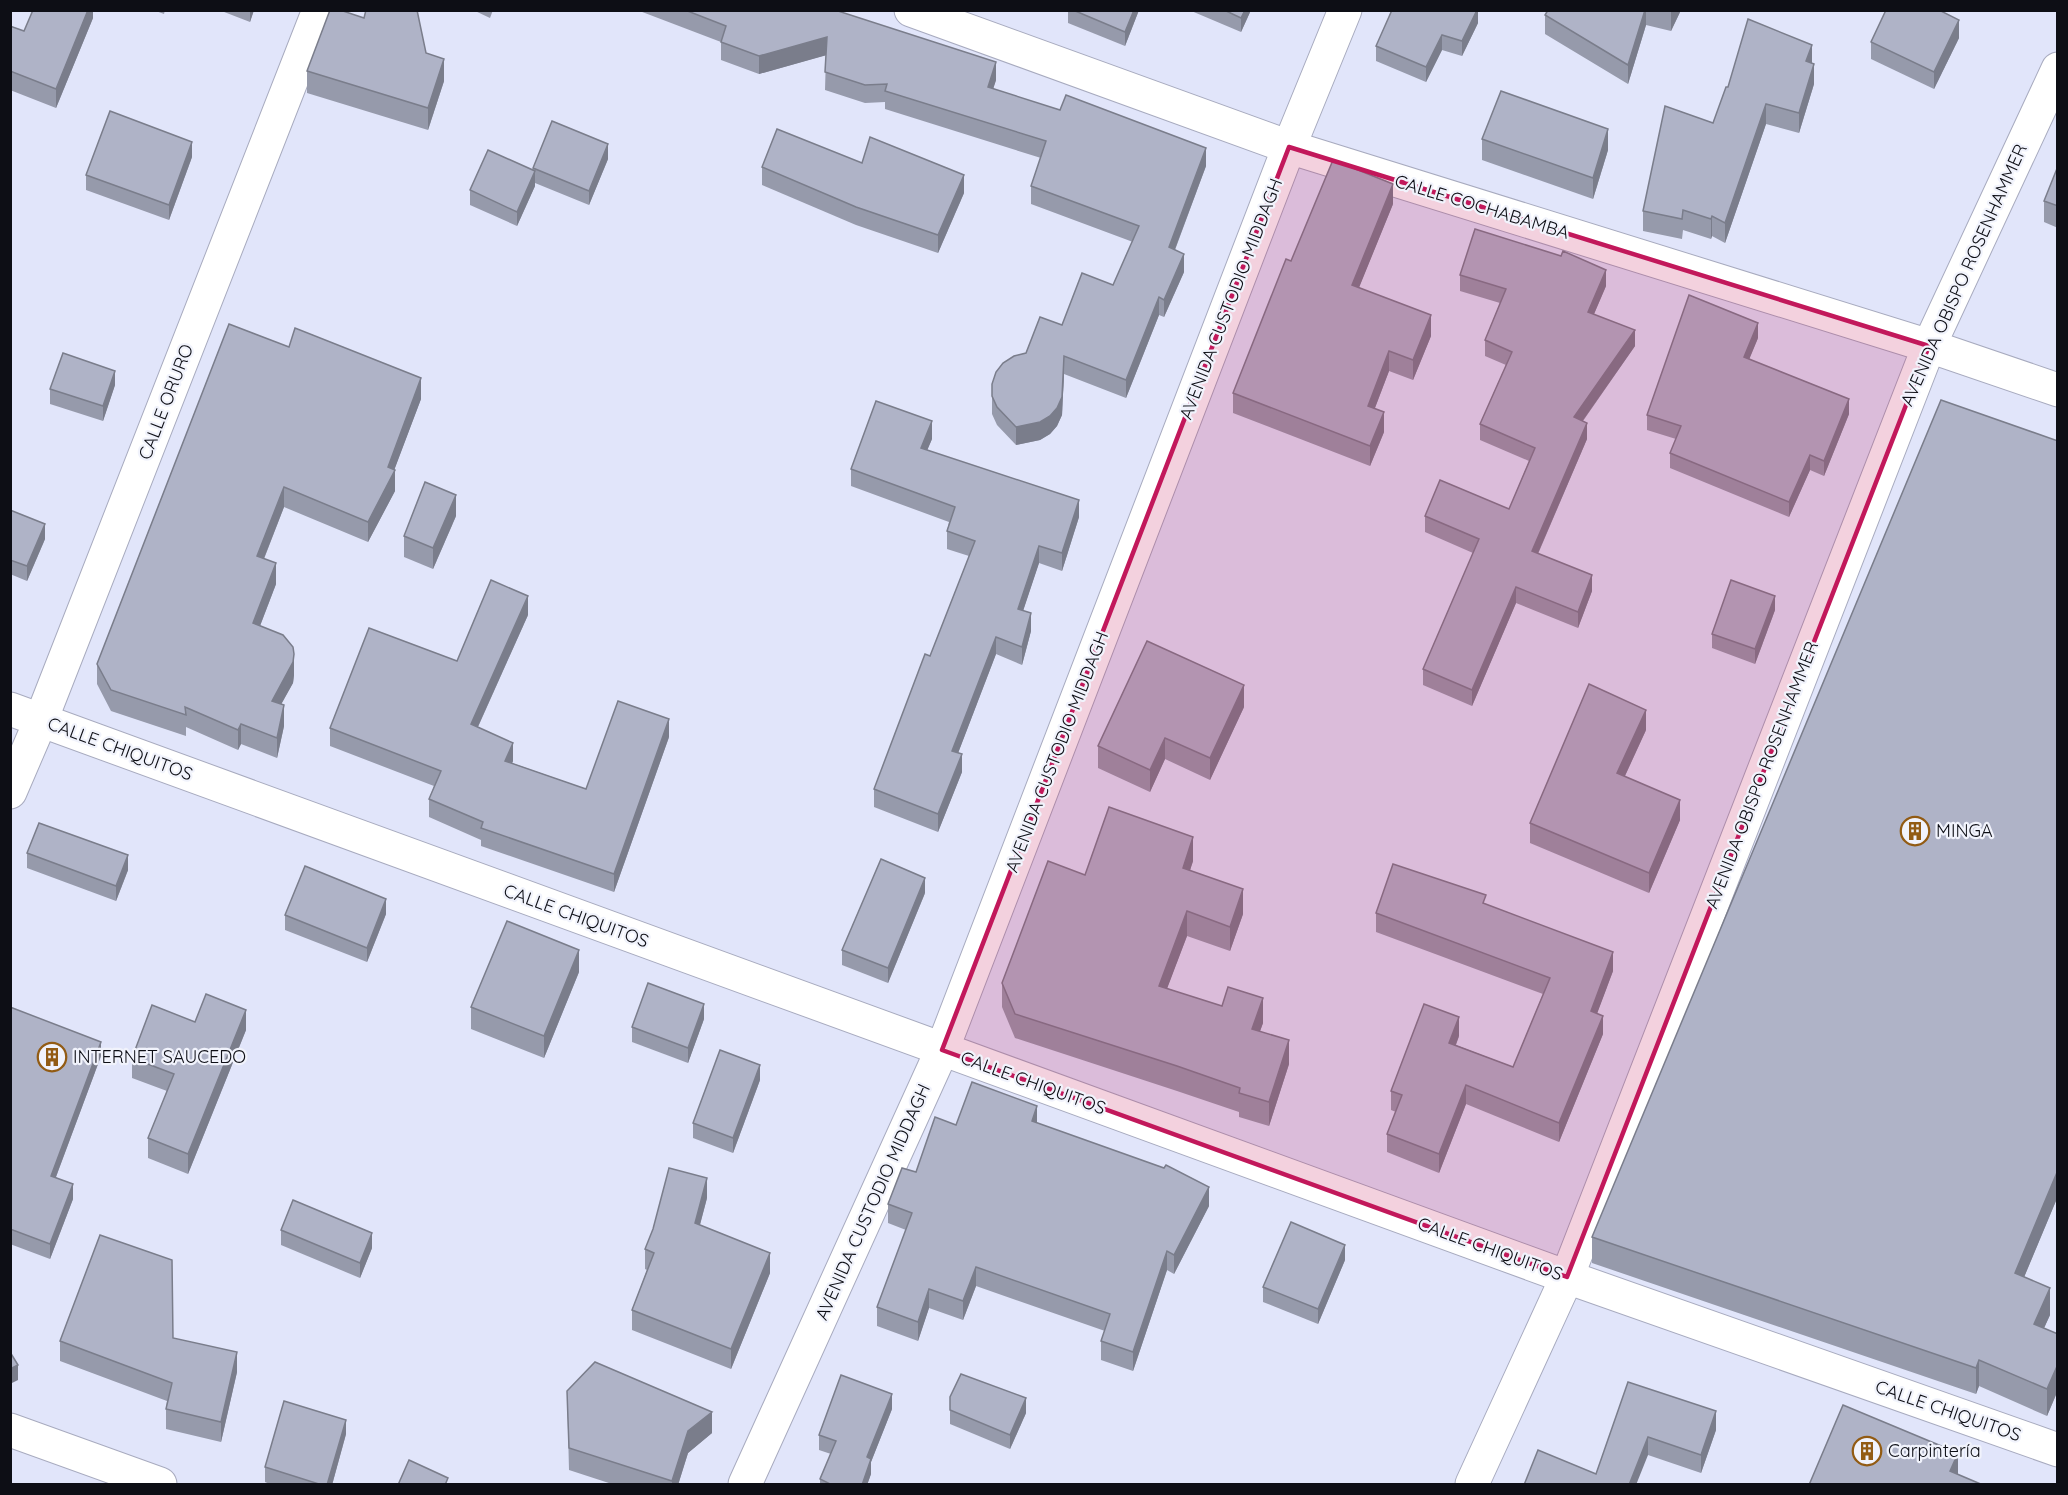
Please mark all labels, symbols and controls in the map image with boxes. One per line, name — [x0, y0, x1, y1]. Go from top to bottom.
street label: AVENIDA OBISPO ROSENHAMMER — [1895, 140, 2032, 409]
street label: CALLE COCHABAMBA — [1392, 169, 1572, 244]
street label: AVENIDA CUSTODIO MIDDAGH — [1174, 175, 1287, 423]
street label: CALLE ORURO — [133, 341, 198, 463]
street label: AVENIDA CUSTODIO MIDDAGH — [1000, 628, 1113, 876]
street label: AVENIDA OBISPO ROSENHAMMER — [1700, 638, 1823, 912]
street label: CALLE CHIQUITOS — [45, 712, 196, 785]
building icon: MINGA — [1899, 815, 1931, 847]
place label: MINGA — [1936, 819, 1993, 842]
street label: CALLE CHIQUITOS — [501, 879, 652, 952]
building icon: INTERNET SAUCEDO — [36, 1041, 68, 1073]
place label: INTERNET SAUCEDO — [73, 1045, 246, 1068]
street label: CALLE CHIQUITOS — [958, 1046, 1109, 1119]
street label: AVENIDA CUSTODIO MIDDAGH — [810, 1080, 935, 1324]
street label: CALLE CHIQUITOS — [1415, 1212, 1566, 1285]
street label: CALLE CHIQUITOS — [1872, 1375, 2024, 1446]
building icon: Carpintería — [1851, 1435, 1883, 1467]
place label: Carpintería — [1888, 1439, 1981, 1462]

